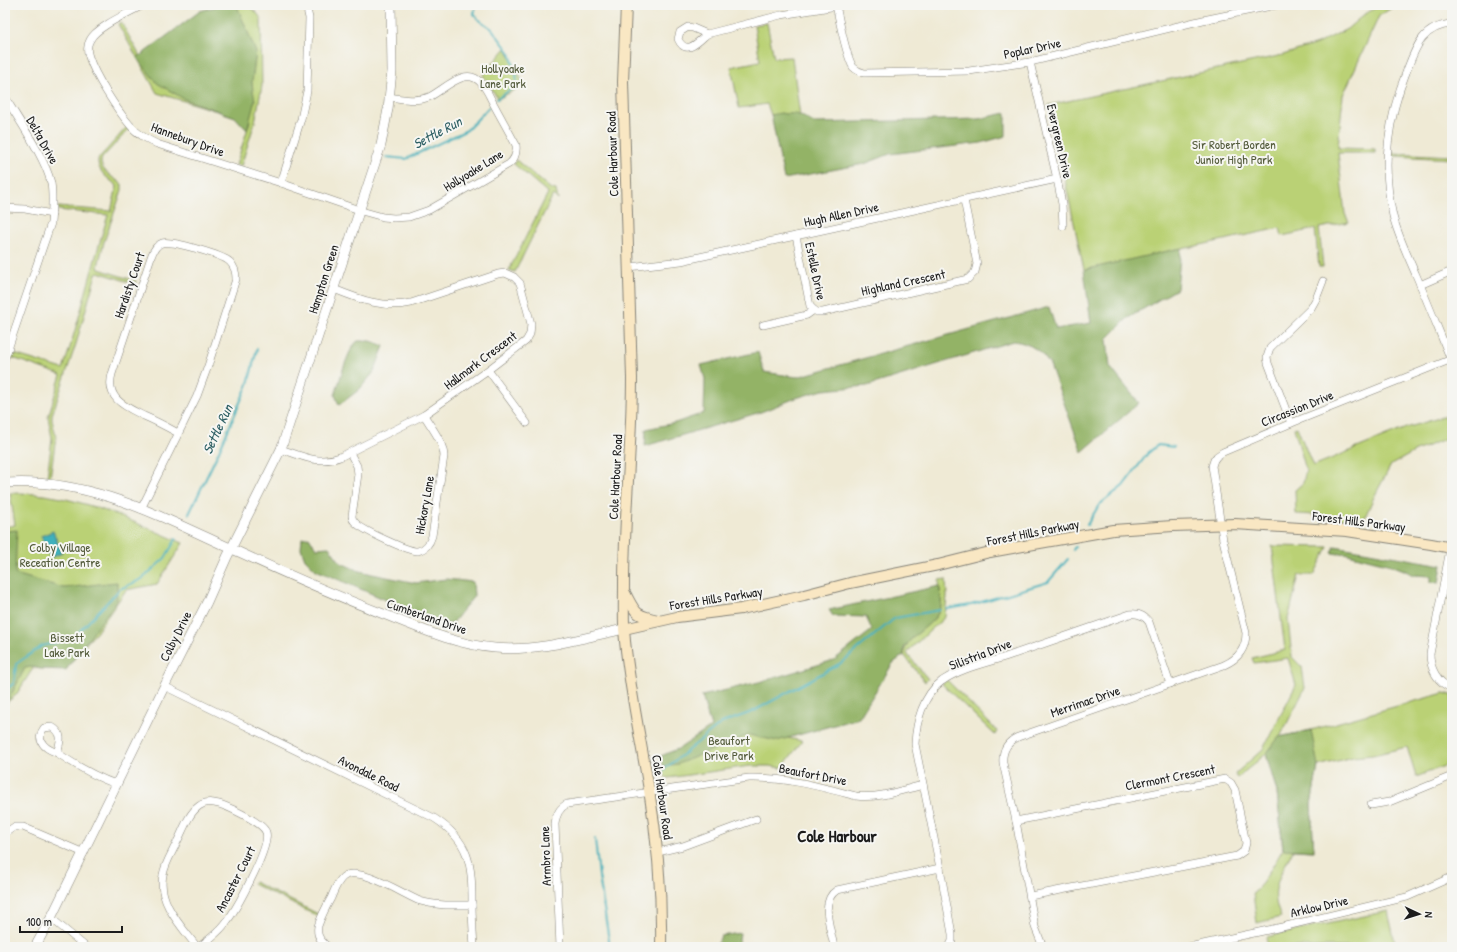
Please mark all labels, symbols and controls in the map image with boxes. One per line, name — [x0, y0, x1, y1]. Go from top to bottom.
street label: Poplar Drive — [1002, 33, 1062, 63]
park label: Hollyoake Lane Park — [480, 59, 526, 92]
street label: Evergreen Drive — [1043, 102, 1077, 180]
water label: Settle Run — [409, 111, 466, 153]
street label: Cole Harbour Road — [602, 111, 622, 197]
street label: Delta Drive — [23, 113, 63, 167]
street label: Hannebury Drive — [149, 117, 227, 161]
park label: Sir Robert Borden Junior High Park — [1192, 135, 1276, 168]
street label: Hollyoake Lane — [440, 145, 506, 195]
street label: Hugh Allen Drive — [802, 197, 880, 231]
street label: Estelle Drive — [801, 240, 831, 302]
street label: Hampton Green — [303, 242, 343, 316]
street label: Hardisty Court — [109, 249, 149, 321]
street label: Highland Crescent — [859, 264, 947, 300]
street label: Hallmark Crescent — [440, 326, 521, 393]
street label: Circassion Drive — [1258, 385, 1336, 431]
water label: Settle Run — [197, 400, 237, 457]
street label: Cole Harbour Road — [604, 434, 626, 520]
street label: Hickory Lane — [410, 474, 438, 536]
street label: Forest Hills Parkway — [1310, 506, 1407, 536]
street label: Forest Hills Parkway — [984, 514, 1081, 550]
park label: Colby Village Receation Centre — [20, 538, 100, 571]
street label: Forest Hills Parkway — [667, 582, 764, 614]
street label: Cumberland Drive — [385, 594, 469, 638]
street label: Colby Drive — [155, 608, 195, 664]
park label: Bissett Lake Park — [44, 628, 90, 661]
street label: Silistria Drive — [946, 634, 1014, 674]
street label: Merrimac Drive — [1048, 681, 1122, 721]
park label: Beaufort Drive Park — [704, 731, 754, 764]
street label: Avondale Road — [335, 750, 403, 796]
street label: Cole Harbour Road — [648, 754, 678, 840]
street label: Beaufort Drive — [777, 759, 849, 789]
street label: Clermont Crescent — [1124, 759, 1217, 795]
district label: Cole Harbour — [797, 824, 877, 847]
street label: Armbro Lane — [535, 826, 555, 886]
street label: Ancaster Court — [211, 842, 260, 915]
street label: Arklow Drive — [1288, 891, 1350, 921]
north arrow — [1399, 894, 1439, 934]
scale bar — [20, 908, 122, 934]
text: N — [1422, 911, 1436, 918]
text: 100 m — [26, 913, 52, 930]

